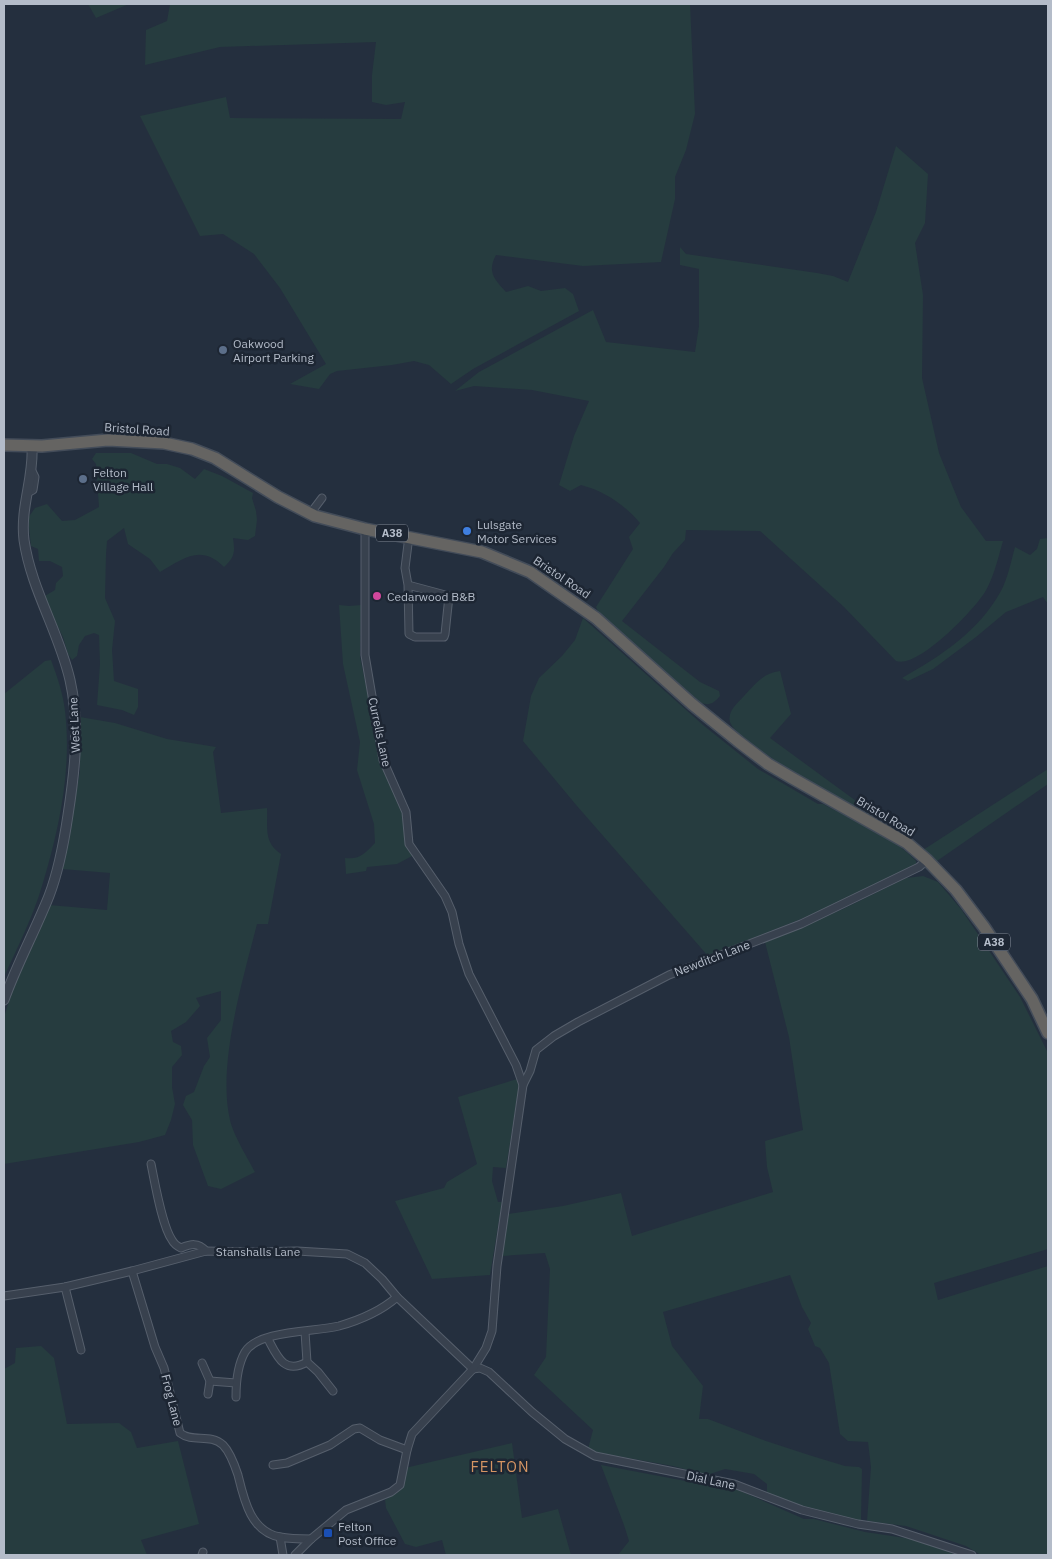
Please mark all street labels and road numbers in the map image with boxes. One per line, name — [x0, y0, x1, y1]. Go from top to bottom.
street label: Bristol Road — [104, 419, 170, 439]
road number: A38 — [376, 524, 408, 542]
street label: Bristol Road — [531, 552, 593, 602]
street label: West Lane — [65, 696, 83, 753]
street label: Currells Lane — [365, 696, 395, 768]
street label: Bristol Road — [854, 793, 918, 839]
road number: A38 — [978, 934, 1010, 950]
street label: Newditch Lane — [672, 937, 752, 979]
street label: Stanshalls Lane — [216, 1244, 301, 1259]
street label: Frog Lane — [158, 1373, 186, 1428]
street label: Dial Lane — [685, 1468, 737, 1493]

